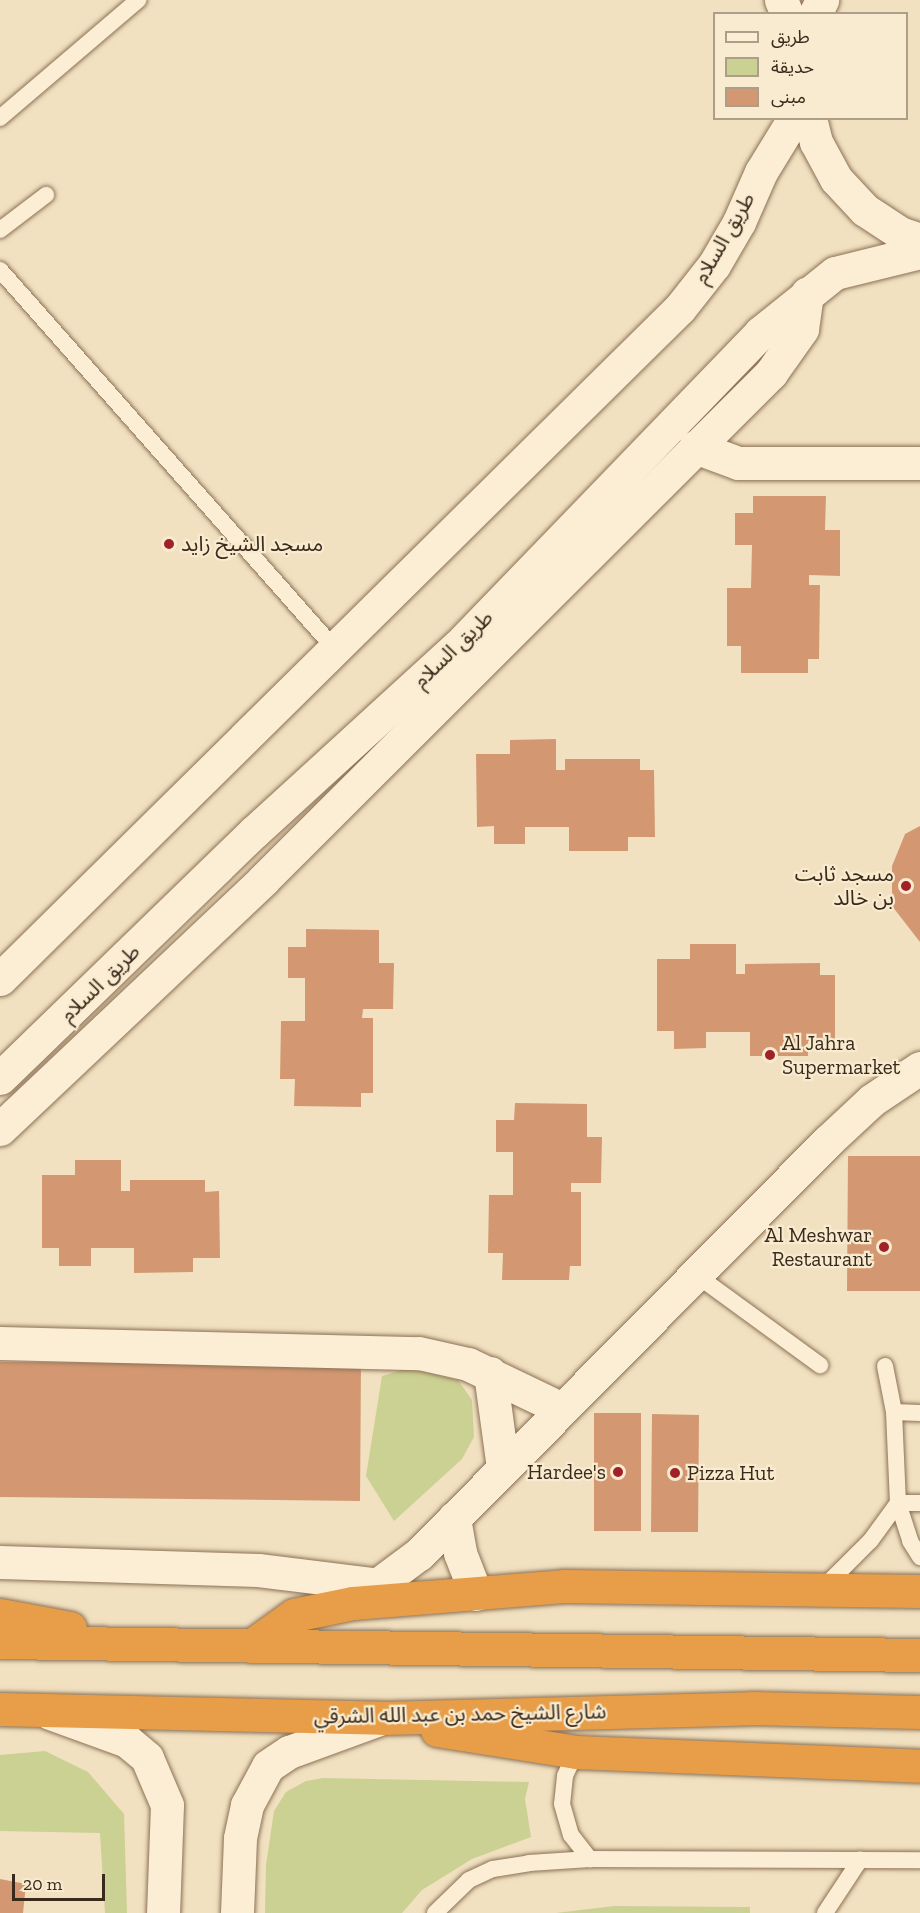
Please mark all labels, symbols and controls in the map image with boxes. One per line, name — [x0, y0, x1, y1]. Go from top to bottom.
legend — [713, 12, 908, 120]
text: طريق — [771, 26, 810, 48]
text: حديقة — [771, 56, 814, 78]
text: مبنى — [771, 86, 806, 108]
street label: طريق السلام — [688, 188, 760, 288]
place label: مسجد الشيخ زايد — [181, 531, 323, 557]
marker: مسجد الشيخ زايد — [162, 537, 176, 551]
street label: طريق السلام — [408, 605, 498, 693]
place label: مسجد ثابت بن خالد — [795, 861, 894, 911]
marker: مسجد ثابت بن خالد — [899, 879, 913, 893]
street label: طريق السلام — [55, 939, 145, 1027]
place label: Al Jahra Supermarket — [782, 1030, 900, 1080]
marker: Al Jahra Supermarket — [763, 1048, 777, 1062]
place label: Al Meshwar Restaurant — [765, 1222, 872, 1272]
marker: Al Meshwar Restaurant — [877, 1240, 891, 1254]
place label: Hardee's — [527, 1459, 606, 1485]
place label: Pizza Hut — [687, 1460, 774, 1486]
marker: Hardee's — [611, 1465, 625, 1479]
marker: Pizza Hut — [668, 1466, 682, 1480]
street label: شارع الشيخ حمد بن عبد الله الشرقي — [313, 1699, 607, 1729]
scale bar — [15, 1862, 108, 1900]
text: 20 m — [23, 1873, 62, 1895]

